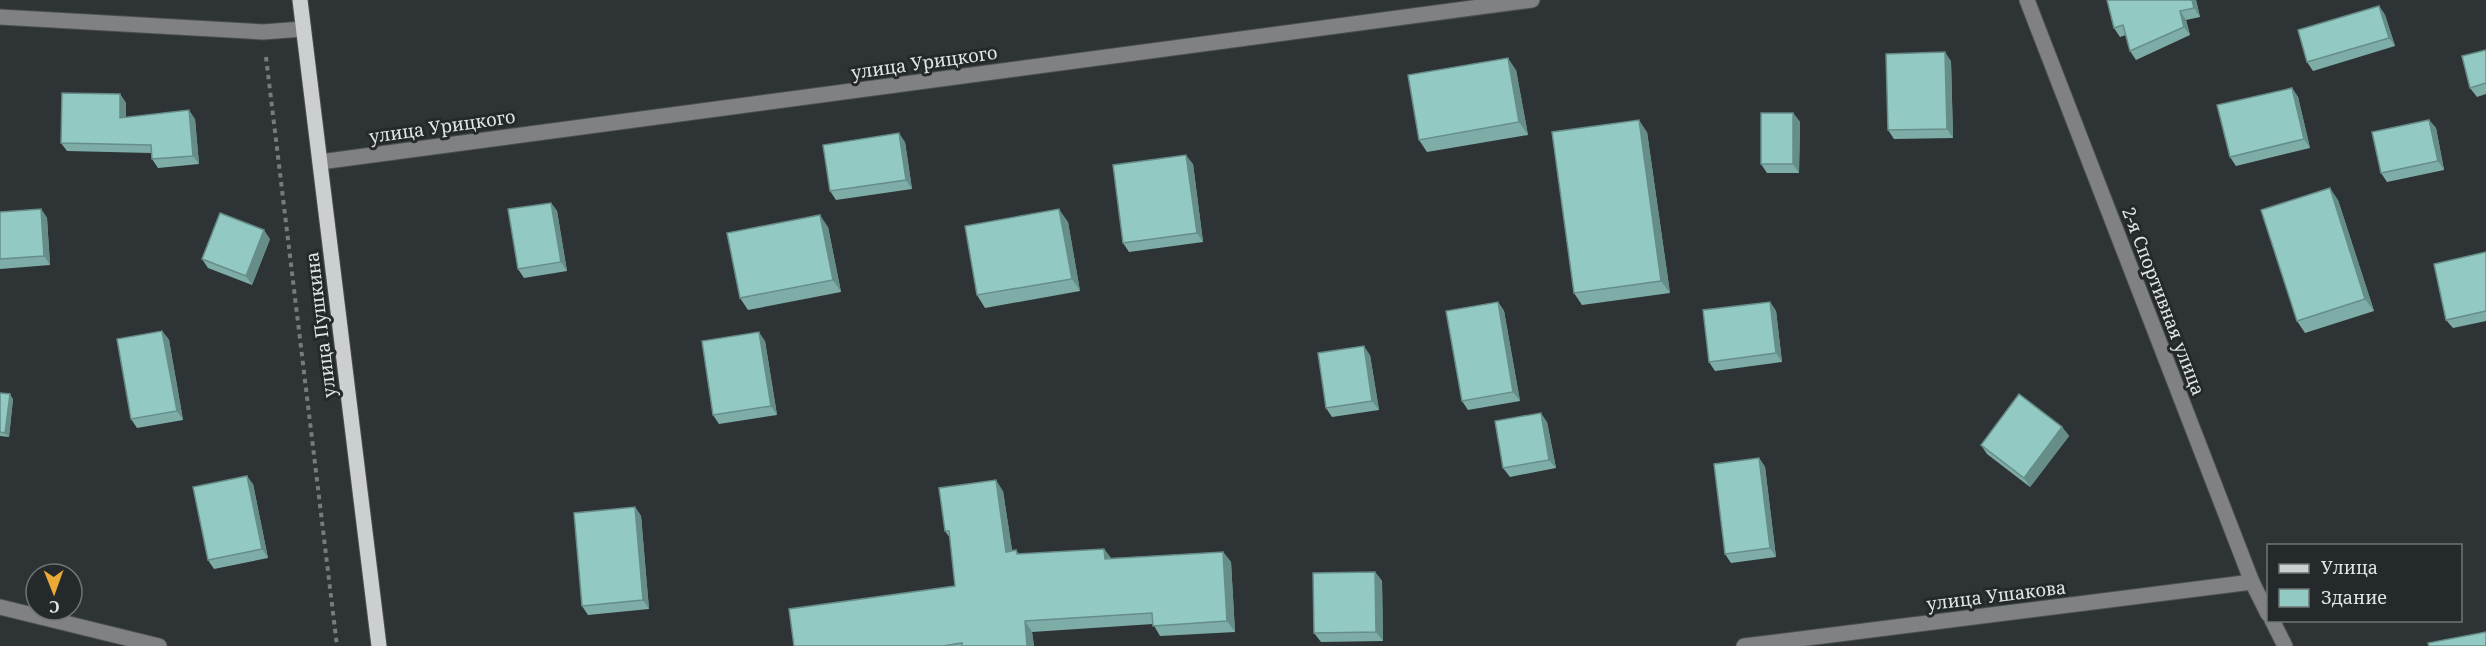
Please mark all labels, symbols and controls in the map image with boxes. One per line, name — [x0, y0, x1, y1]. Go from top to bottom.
street label: улица Урицкого — [849, 40, 999, 84]
street label: улица Урицкого — [367, 104, 517, 148]
street label: 2-я Спортивная улица — [2117, 203, 2211, 399]
street label: улица Пушкина — [299, 251, 341, 399]
legend — [2267, 544, 2462, 622]
text: Улица — [2321, 555, 2378, 579]
north arrow — [24, 562, 84, 622]
street label: улица Ушакова — [1925, 575, 2067, 615]
text: Здание — [2321, 585, 2387, 609]
text: С — [49, 596, 60, 618]

